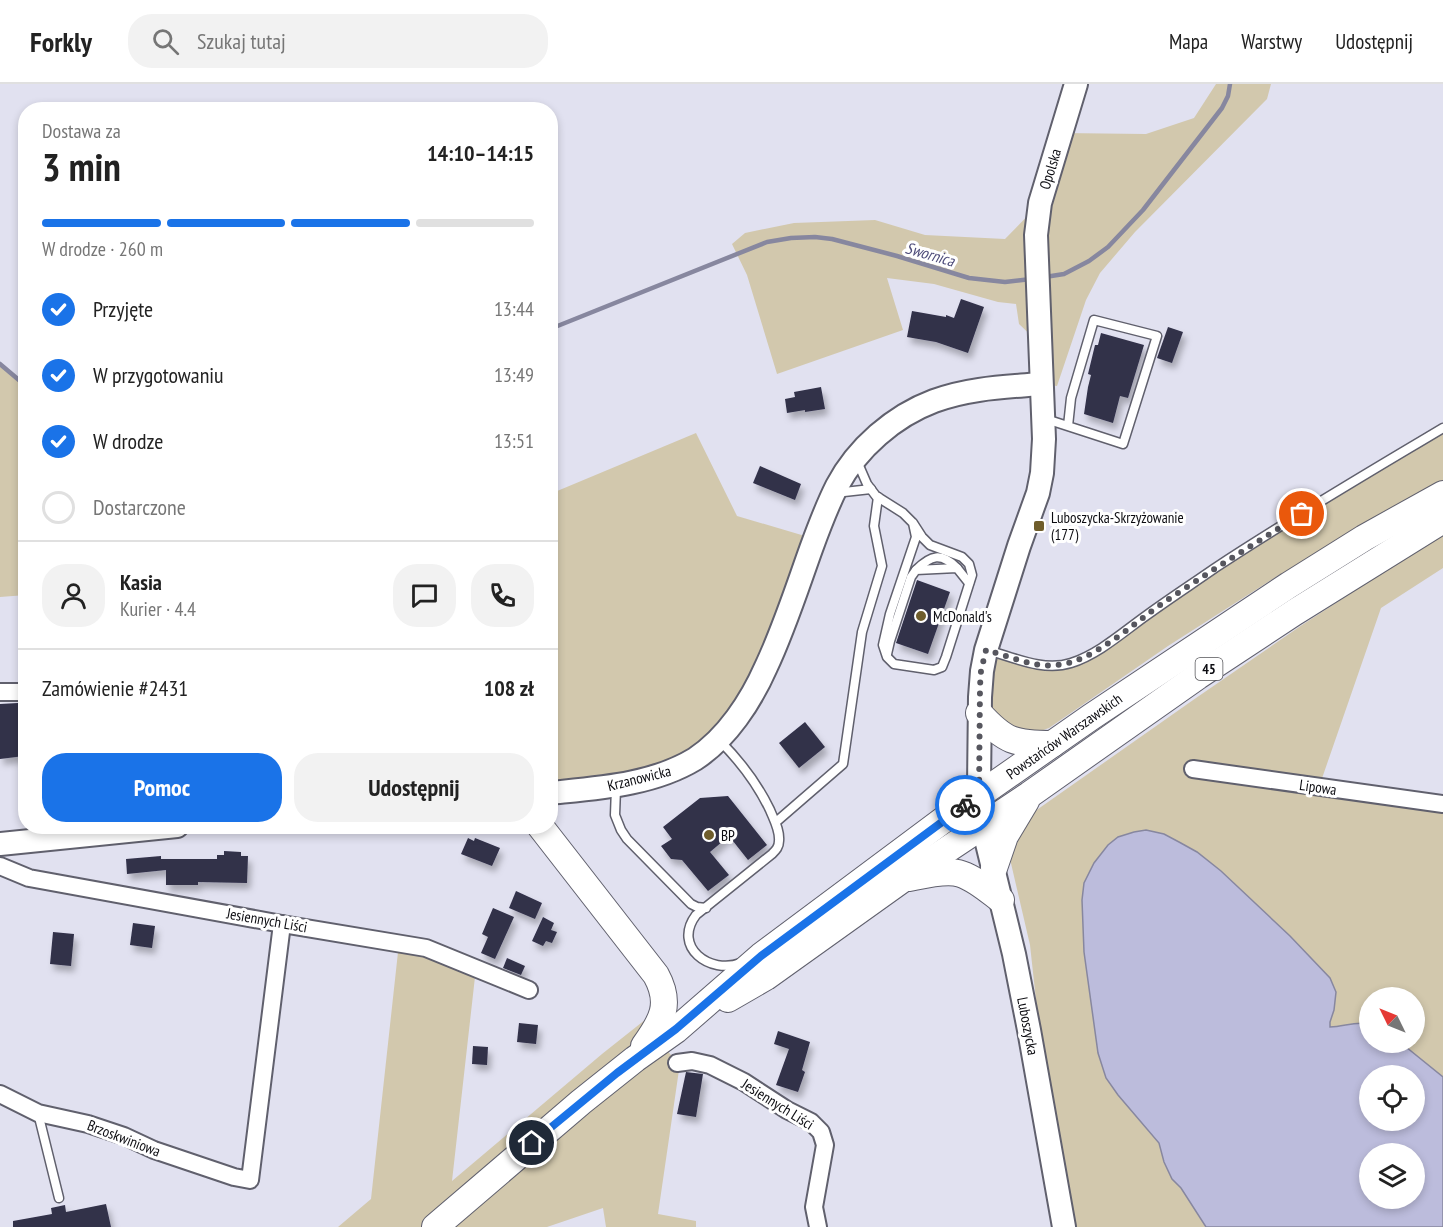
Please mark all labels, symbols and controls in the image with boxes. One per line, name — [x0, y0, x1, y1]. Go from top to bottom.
search box — [128, 14, 548, 68]
text: Forkly — [30, 23, 92, 60]
icon: search — [149, 25, 182, 58]
text: Szukaj tutaj — [197, 27, 286, 55]
text: Mapa — [1169, 28, 1208, 55]
text: Warstwy — [1241, 28, 1302, 55]
text: Udostępnij — [1335, 28, 1413, 55]
text: Dostawa za — [42, 118, 121, 144]
text: 14:10–14:15 — [427, 139, 534, 167]
text: 3 min — [42, 141, 121, 192]
street label: Opolska — [1035, 146, 1065, 192]
text: W drodze · 260 m — [42, 236, 163, 262]
water label: Swornica — [903, 237, 958, 271]
icon: check — [42, 293, 75, 326]
text: Przyjęte — [93, 295, 153, 323]
text: 13:44 — [494, 296, 534, 322]
icon: check — [42, 359, 75, 392]
text: W przygotowaniu — [93, 361, 224, 389]
text: 13:49 — [494, 362, 534, 388]
icon: check — [42, 425, 75, 458]
text: W drodze — [93, 427, 163, 455]
text: 13:51 — [494, 428, 534, 454]
pin — [1276, 488, 1327, 539]
text: Dostarczone — [93, 493, 186, 521]
icon: bag — [1285, 497, 1318, 530]
place label: Luboszycka-Skrzyżowanie (177) — [1051, 508, 1184, 544]
marker: Luboszycka-Skrzyżowanie (177) — [1032, 519, 1046, 533]
button: person — [42, 564, 105, 627]
button: chat — [393, 564, 456, 627]
button: phone — [471, 564, 534, 627]
text: Kasia — [120, 568, 162, 596]
text: Kurier · 4.4 — [120, 596, 196, 622]
place label: McDonald's — [933, 607, 992, 626]
marker: McDonald's — [914, 609, 928, 623]
road number: 45 — [1196, 658, 1222, 680]
text: Zamówienie #2431 — [42, 674, 188, 702]
text: 108 zł — [484, 674, 534, 702]
street label: Powstańców Warszawskich — [1002, 689, 1126, 783]
button: Pomoc — [42, 753, 282, 822]
button: Udostępnij — [294, 753, 534, 822]
street label: Krzanowicka — [605, 761, 673, 795]
courier — [935, 775, 995, 835]
street label: Lipowa — [1298, 775, 1338, 799]
icon: bike — [949, 789, 982, 822]
place label: BP — [721, 826, 735, 845]
marker: BP — [702, 828, 716, 842]
street label: Jesiennych Liści — [224, 903, 309, 936]
north arrow — [1359, 987, 1425, 1053]
map controls — [1359, 987, 1425, 1209]
street label: Luboszycka — [1013, 995, 1043, 1057]
button: locate — [1359, 1065, 1425, 1131]
street label: Jesiennych Liści — [738, 1074, 818, 1134]
street label: Brzoskwiniowa — [85, 1115, 163, 1161]
pin — [506, 1117, 557, 1168]
icon: home — [515, 1126, 548, 1159]
button: layers — [1359, 1143, 1425, 1209]

